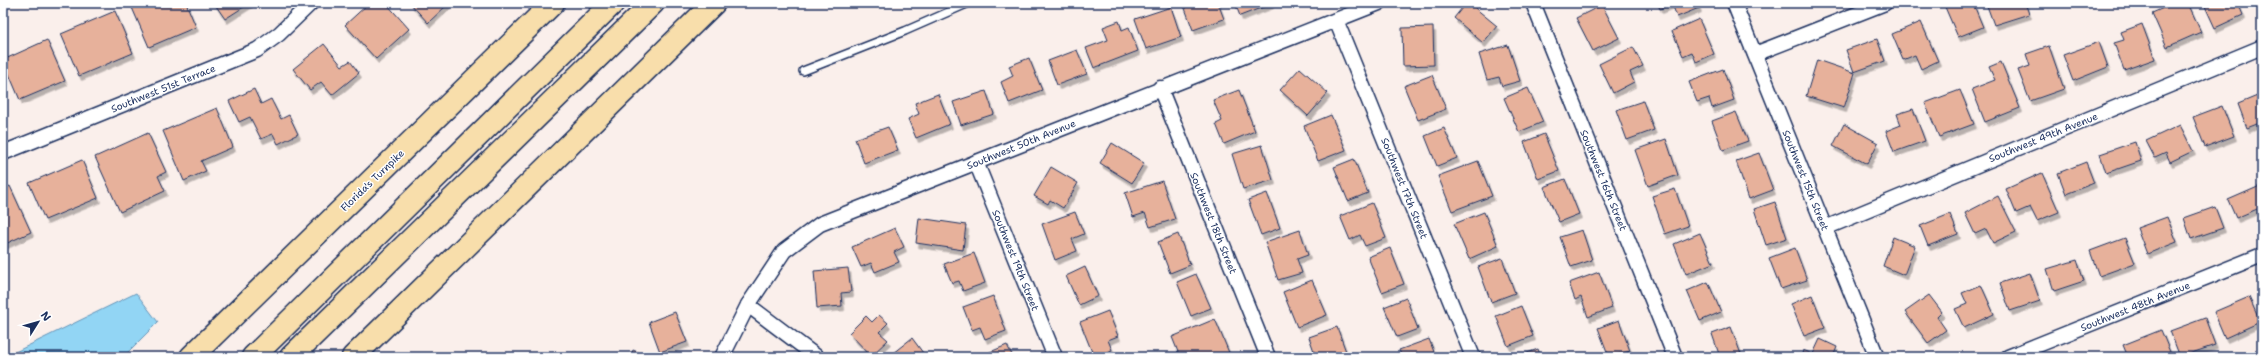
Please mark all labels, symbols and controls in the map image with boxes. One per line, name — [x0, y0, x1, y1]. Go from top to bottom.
street label: Southwest 51st Terrace — [109, 61, 218, 115]
street label: Southwest 49th Avenue — [1987, 109, 2100, 165]
street label: Southwest 50th Avenue — [965, 117, 1078, 172]
street label: Southwest 16th Street — [1577, 128, 1630, 233]
street label: Southwest 15th Street — [1779, 128, 1832, 232]
street label: Southwest 17th Street — [1378, 136, 1431, 241]
street label: Florida's Turnpike — [338, 146, 407, 214]
street label: Southwest 18th Street — [1187, 171, 1240, 276]
street label: Southwest 19th Street — [989, 208, 1042, 313]
street label: Southwest 48th Avenue — [2079, 278, 2192, 334]
north arrow — [18, 302, 58, 342]
text: N — [37, 308, 54, 325]

